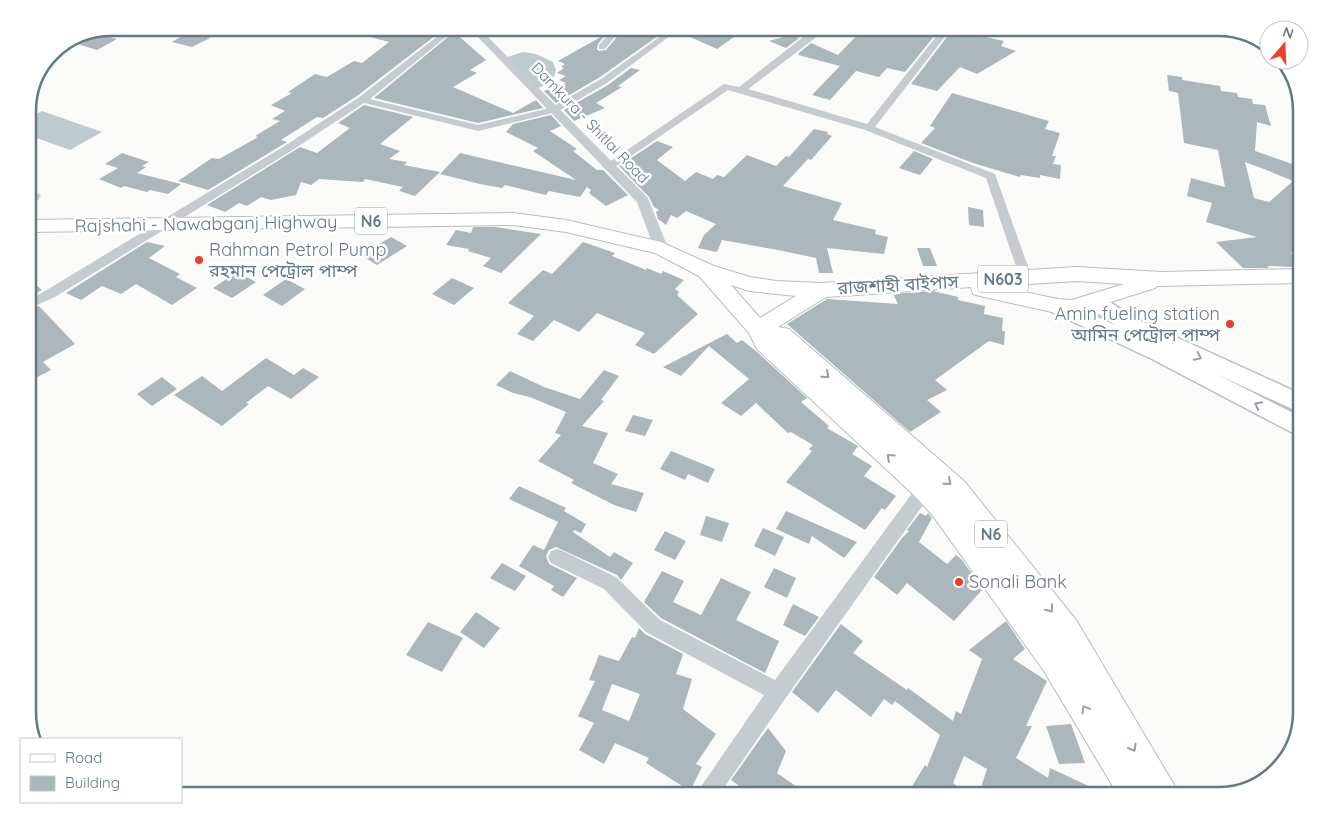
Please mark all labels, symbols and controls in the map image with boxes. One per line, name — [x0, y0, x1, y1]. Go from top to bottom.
north arrow — [1259, 20, 1309, 70]
text: N — [1280, 23, 1296, 43]
street label: Damkura - Shitlai Road — [528, 58, 653, 187]
road number: N6 — [355, 208, 387, 235]
street label: Rajshahi - Nawabganj Highway — [74, 210, 338, 237]
place label: Rahman Petrol Pump রহমান পেট্রোল পাম্প — [208, 238, 386, 282]
marker: Rahman Petrol Pump রহমান পেট্রোল পাম্প — [193, 254, 205, 266]
road number: N603 — [978, 266, 1028, 292]
street label: রাজশাহী বাইপাস — [836, 270, 960, 299]
place label: Amin fueling station আমিন পেট্রোল পাম্প — [1055, 302, 1221, 346]
marker: Amin fueling station আমিন পেট্রোল পাম্প — [1224, 318, 1236, 330]
one-way arrow — [1193, 350, 1202, 361]
one-way arrow — [821, 369, 830, 378]
one-way arrow — [1254, 401, 1263, 411]
one-way arrow — [886, 454, 895, 463]
one-way arrow — [943, 477, 952, 486]
road number: N6 — [975, 520, 1007, 548]
place label: Sonali Bank — [969, 570, 1067, 593]
marker: Sonali Bank — [953, 576, 965, 588]
one-way arrow — [1044, 603, 1052, 612]
one-way arrow — [1081, 706, 1091, 715]
legend — [20, 738, 182, 803]
one-way arrow — [1127, 743, 1137, 752]
text: Road — [65, 748, 102, 767]
text: Building — [65, 773, 120, 792]

